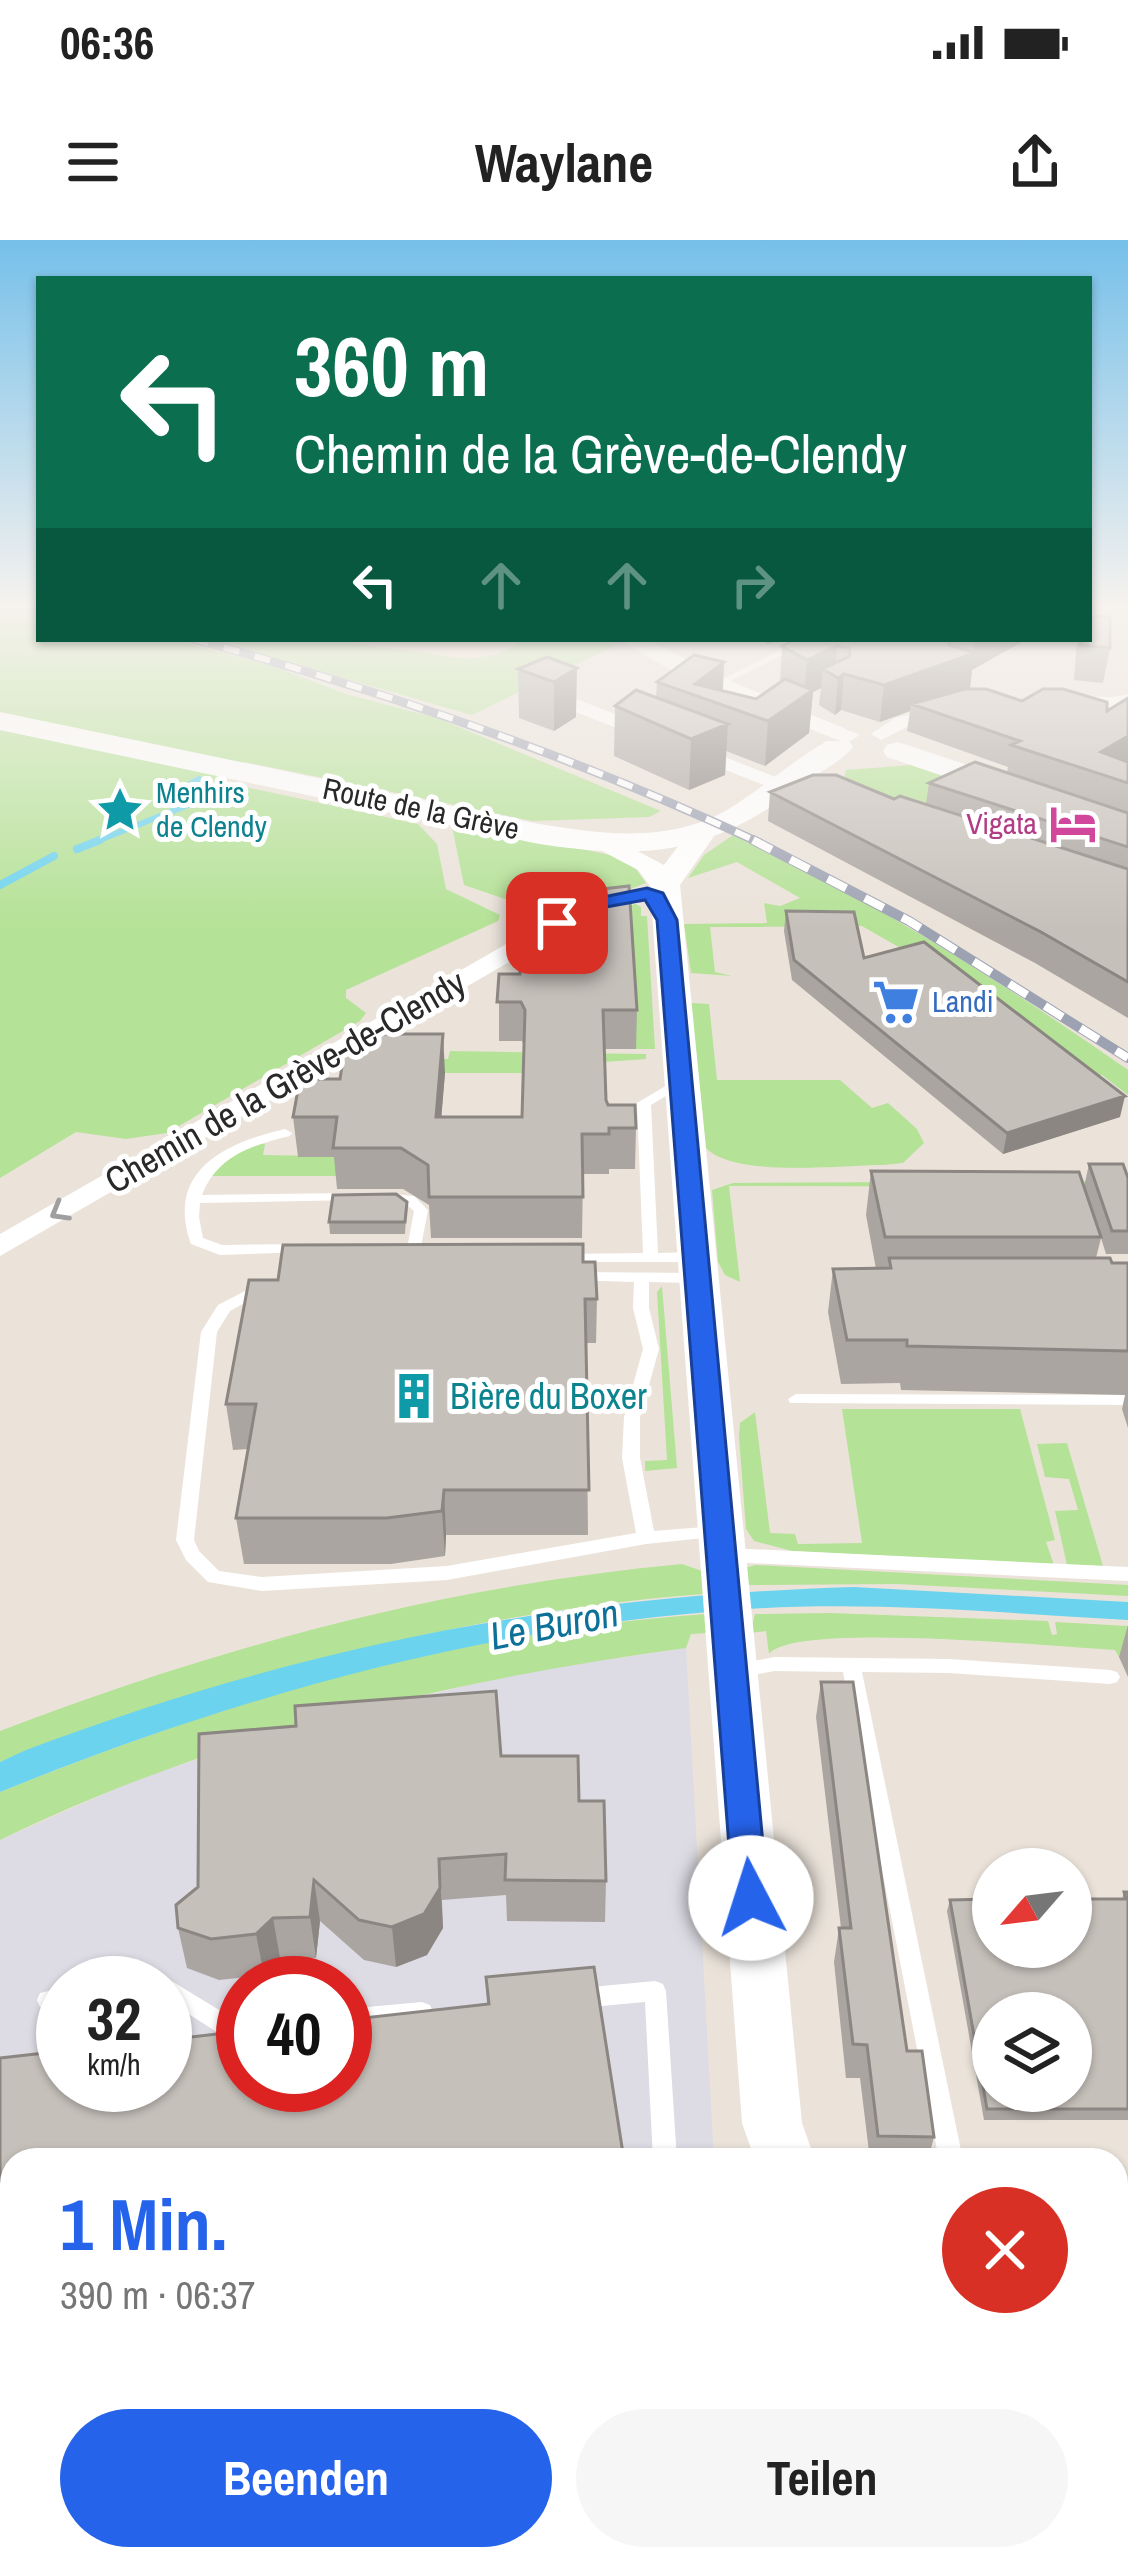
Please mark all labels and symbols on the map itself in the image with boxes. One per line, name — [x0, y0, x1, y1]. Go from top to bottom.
street label: Route de la Grève — [319, 768, 523, 848]
place label: Menhirs de Clendy — [156, 772, 267, 846]
place icon: Menhirs de Clendy — [95, 785, 145, 835]
hotel icon: Vigata — [1048, 799, 1098, 849]
place label: Vigata — [966, 803, 1037, 843]
pin — [506, 872, 608, 974]
street label: Chemin de la Grève-de-Clendy — [96, 958, 474, 1204]
supermarket icon: Landi — [871, 977, 921, 1027]
place label: Landi — [932, 981, 994, 1021]
one-way arrow — [51, 1197, 72, 1220]
building icon: Bière du Boxer — [389, 1371, 439, 1421]
place label: Bière du Boxer — [450, 1372, 647, 1420]
water label: Le Buron — [485, 1586, 623, 1662]
position arrow — [688, 1835, 814, 1961]
north arrow — [972, 1848, 1092, 1968]
speed limit sign: 40 — [216, 1956, 372, 2112]

